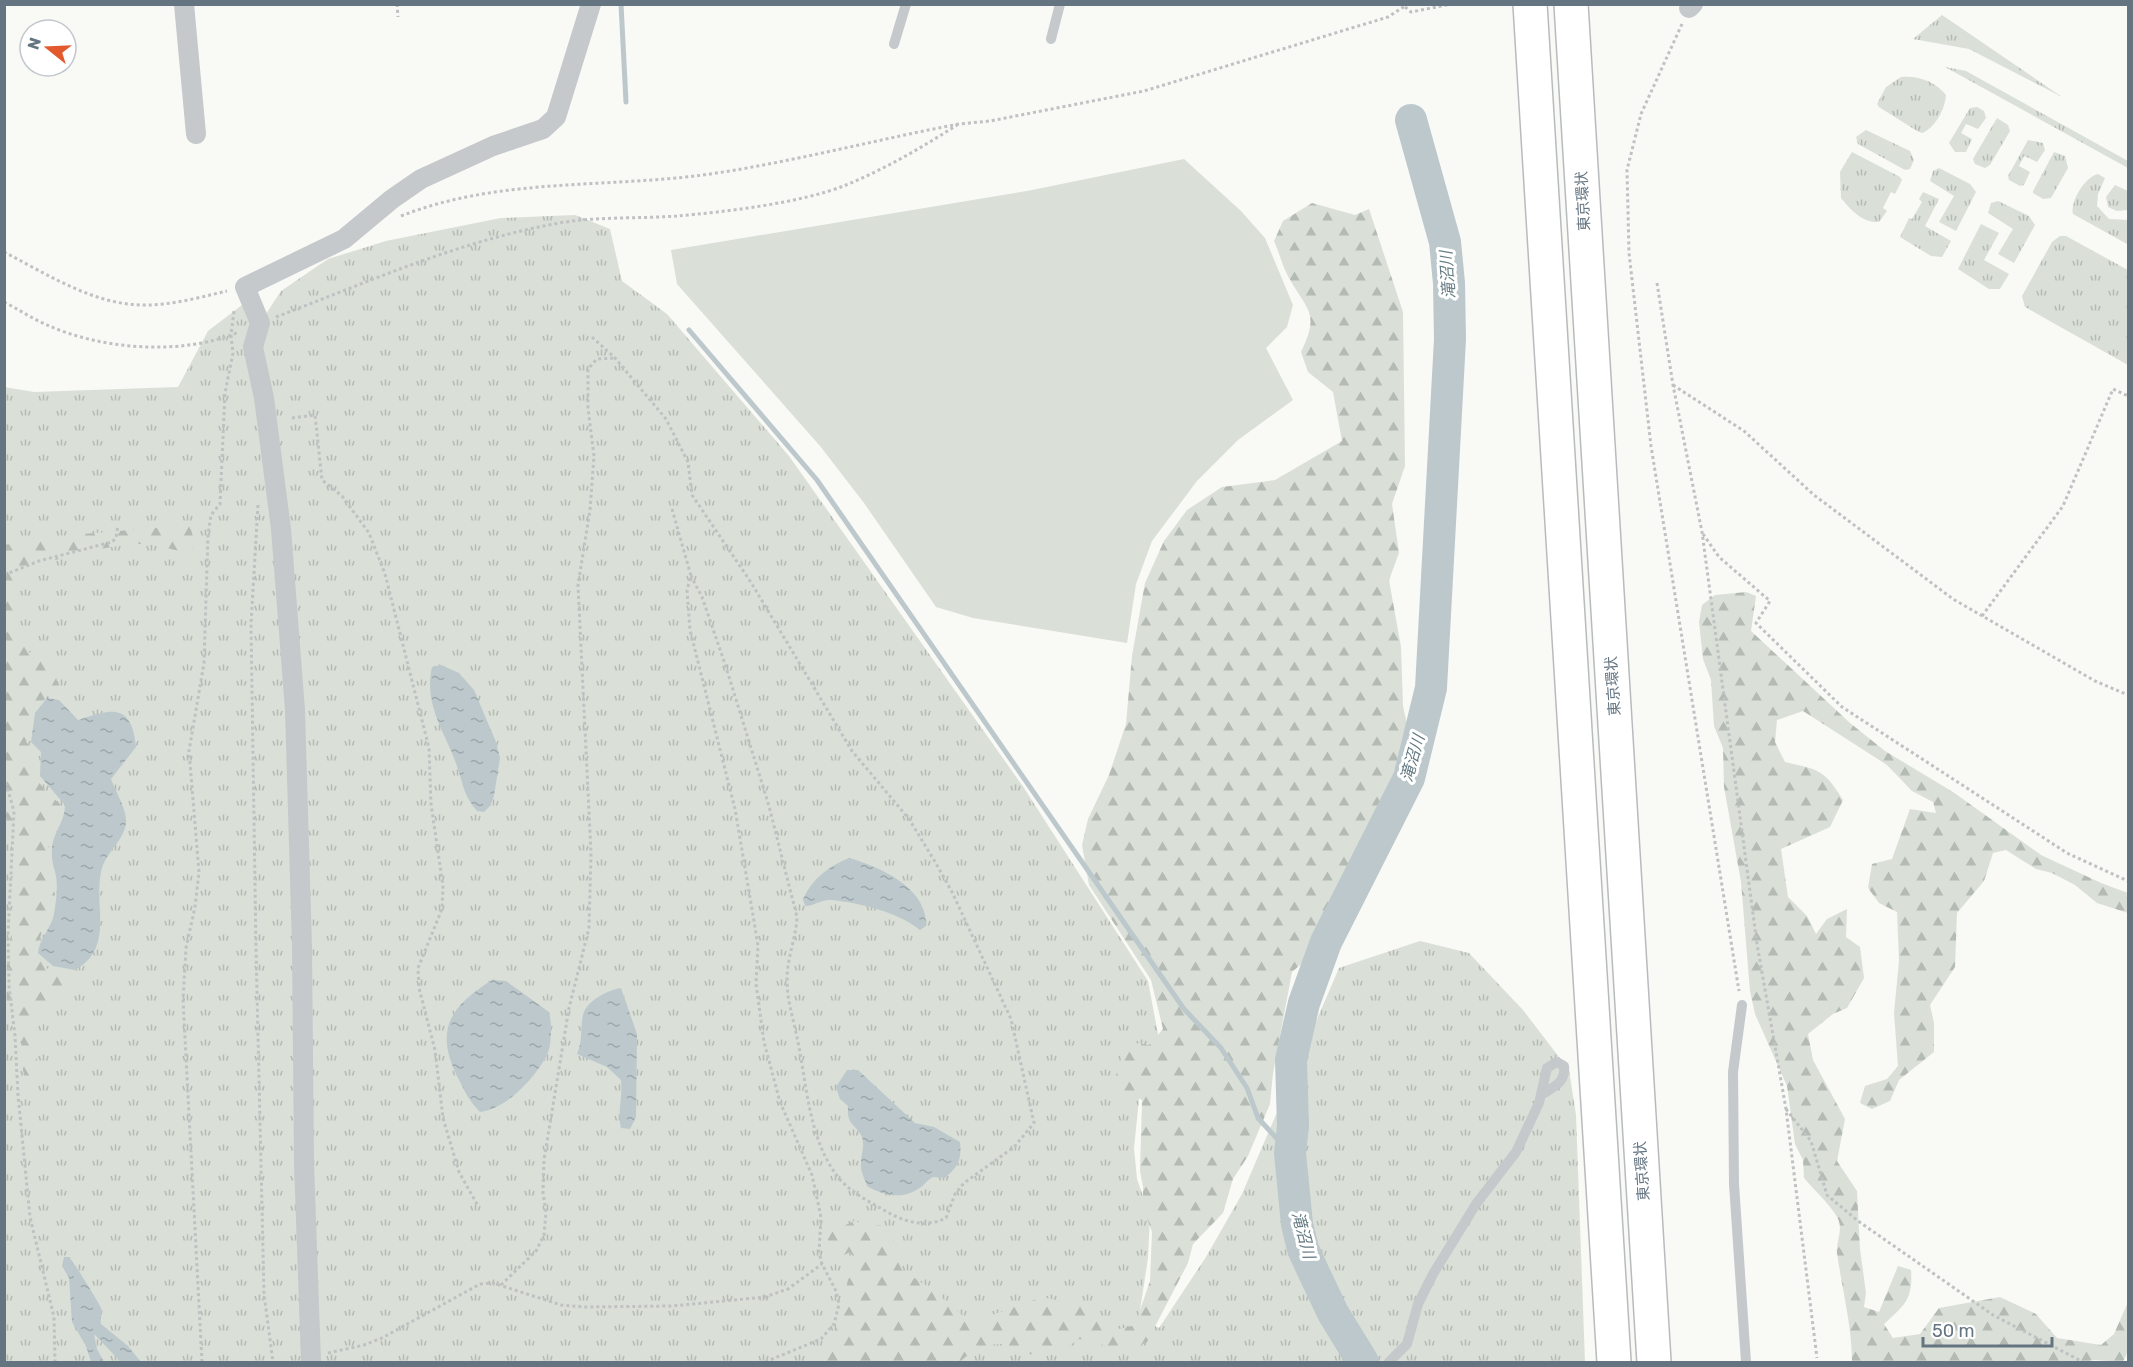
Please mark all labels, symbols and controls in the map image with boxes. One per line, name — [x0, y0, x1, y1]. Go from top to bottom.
north arrow — [18, 18, 78, 78]
text: N — [23, 35, 45, 52]
street label: 東京環状 — [1572, 171, 1594, 231]
water label: 滝沼川 — [1436, 248, 1459, 300]
street label: 東京環状 — [1602, 655, 1624, 717]
water label: 滝沼川 — [1397, 731, 1429, 784]
street label: 東京環状 — [1631, 1140, 1653, 1202]
water label: 滝沼川 — [1288, 1209, 1319, 1263]
scale bar — [1923, 1310, 2052, 1348]
text: 50 m — [1932, 1320, 1975, 1342]

